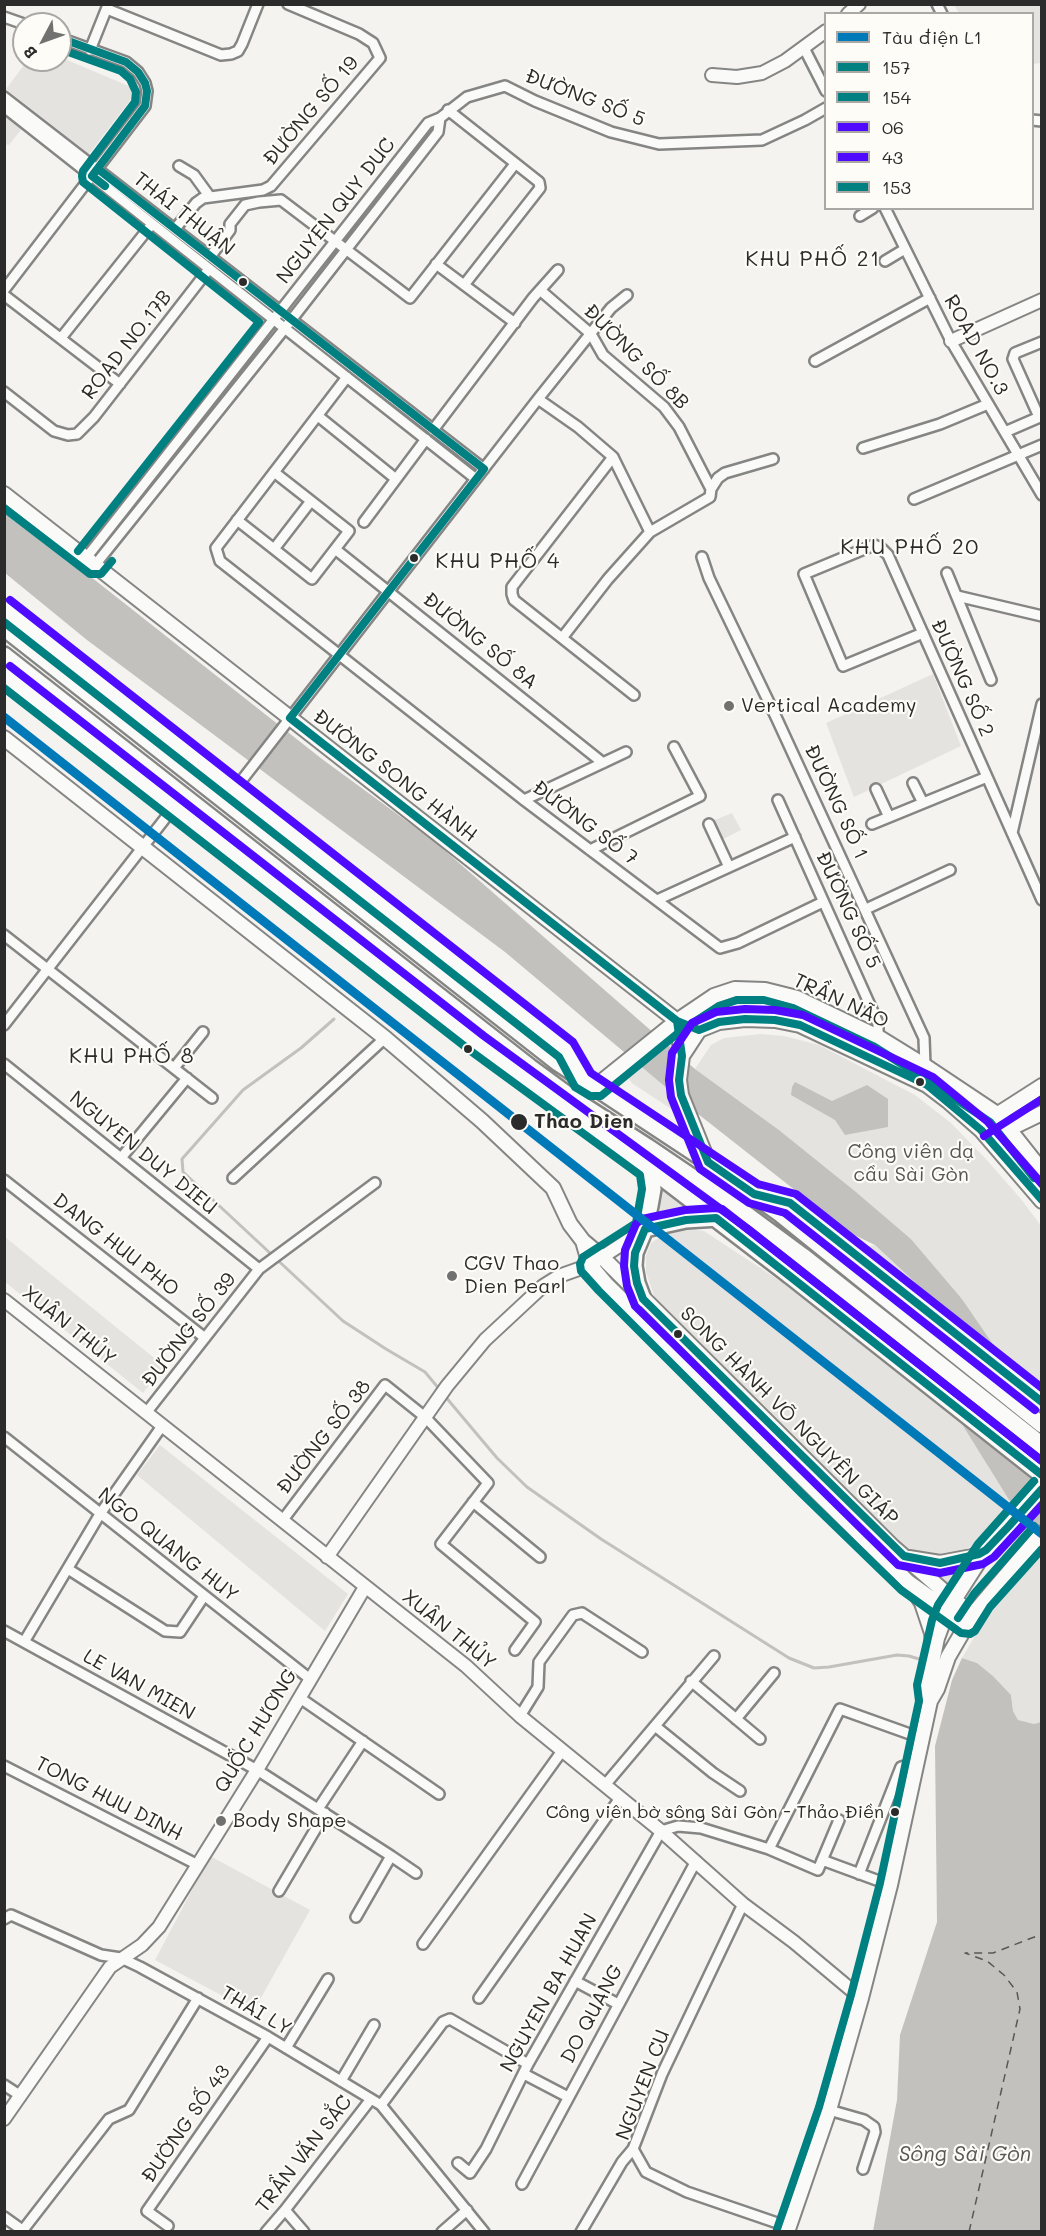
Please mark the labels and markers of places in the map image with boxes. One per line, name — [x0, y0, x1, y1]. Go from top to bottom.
unlabelled marker — [237, 276, 249, 288]
unlabelled marker — [408, 552, 420, 564]
place label: Vertical Academy — [741, 694, 916, 718]
marker: Vertical Academy — [722, 699, 736, 713]
unlabelled marker — [462, 1043, 474, 1055]
unlabelled marker — [914, 1076, 926, 1088]
place label: Thao Dien — [534, 1110, 634, 1134]
marker: Thao Dien — [509, 1112, 529, 1132]
place label: CGV Thao Dien Pearl — [464, 1252, 566, 1299]
marker: CGV Thao Dien Pearl — [445, 1269, 459, 1283]
unlabelled marker — [672, 1328, 684, 1340]
place label: Công viên bờ sông Sài Gòn - Thảo Điền — [546, 1801, 884, 1823]
marker: Công viên bờ sông Sài Gòn - Thảo Điền — [889, 1806, 901, 1818]
place label: Body Shape — [233, 1809, 347, 1833]
marker: Body Shape — [214, 1814, 228, 1828]

